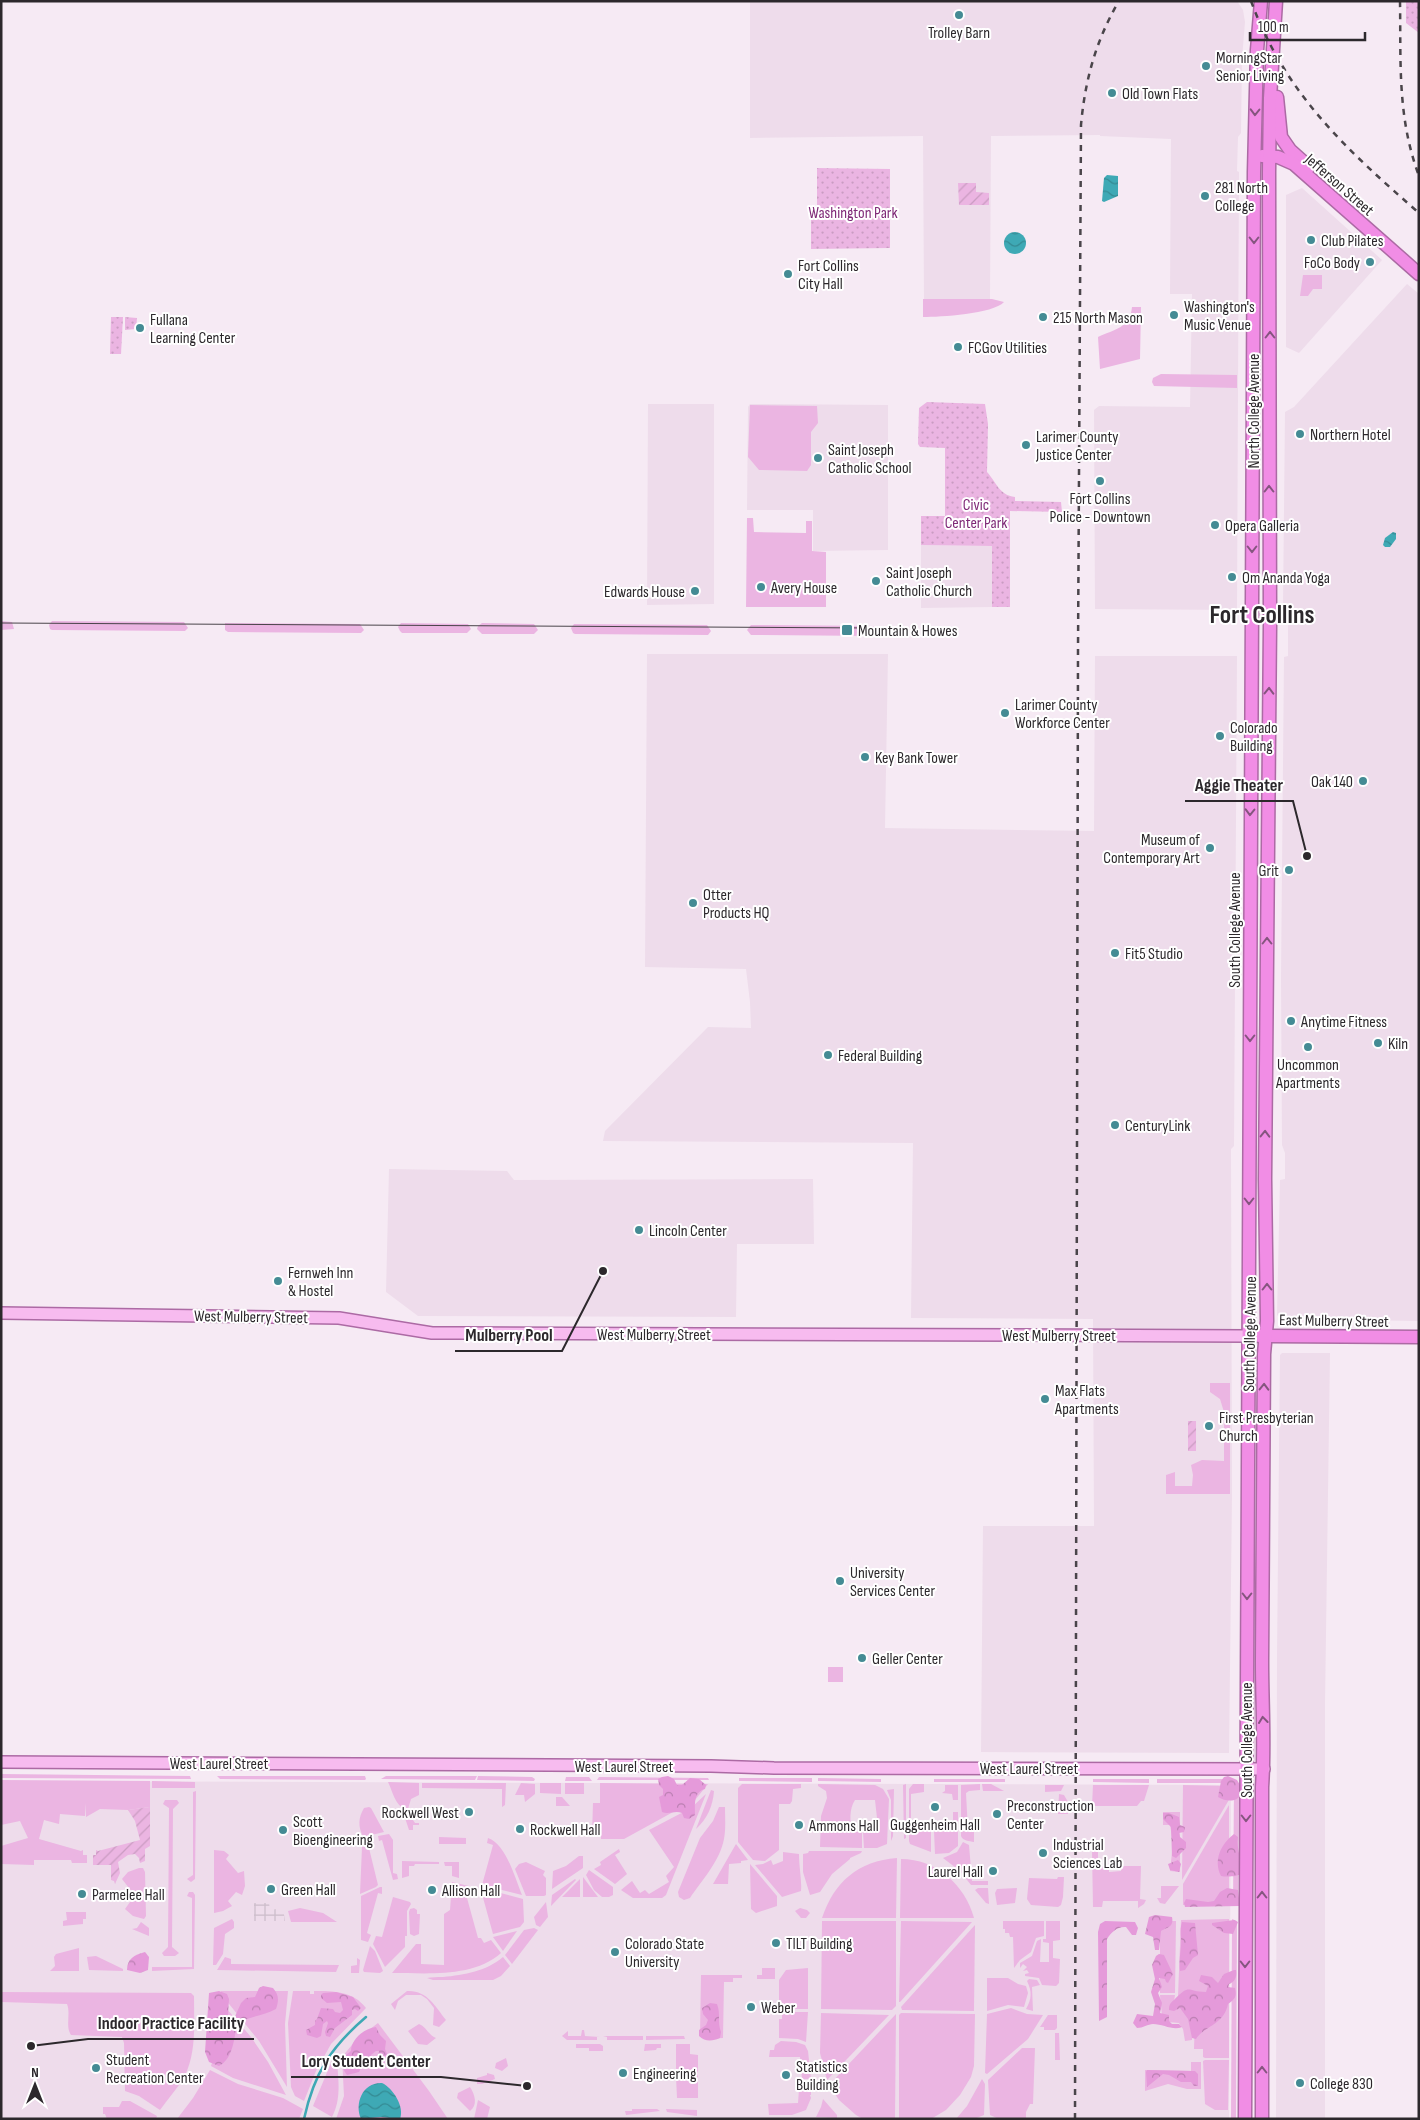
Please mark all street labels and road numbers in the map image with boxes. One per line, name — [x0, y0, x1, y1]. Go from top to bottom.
street label: Jefferson Street — [1300, 149, 1377, 220]
street label: North College Avenue — [1245, 354, 1264, 468]
street label: South College Avenue — [1226, 872, 1245, 988]
street label: South College Avenue — [1240, 1276, 1261, 1392]
street label: West Mulberry Street — [194, 1307, 308, 1328]
street label: East Mulberry Street — [1279, 1311, 1389, 1332]
street label: West Mulberry Street — [597, 1326, 711, 1345]
street label: West Mulberry Street — [1002, 1327, 1116, 1346]
street label: South College Avenue — [1238, 1682, 1257, 1798]
street label: West Laurel Street — [170, 1755, 268, 1774]
street label: West Laurel Street — [575, 1758, 673, 1777]
street label: West Laurel Street — [980, 1760, 1078, 1779]

